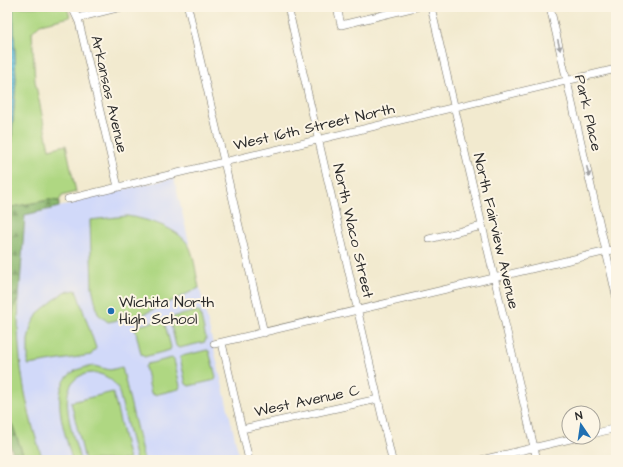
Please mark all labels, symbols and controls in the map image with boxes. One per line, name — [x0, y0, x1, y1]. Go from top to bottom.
street label: Arkansas Avenue — [85, 33, 133, 155]
one-way arrow — [557, 39, 563, 51]
street label: Park Place — [569, 73, 607, 153]
street label: West 16th Street North — [231, 98, 397, 156]
street label: North Fairview Avenue — [468, 151, 524, 311]
street label: North Waco Street — [327, 162, 379, 300]
one-way arrow — [585, 166, 591, 178]
place label: Wichita North High School — [119, 292, 214, 331]
marker: Wichita North High School — [106, 306, 116, 316]
street label: West Avenue C — [252, 380, 362, 422]
north arrow — [561, 405, 601, 445]
text: N — [574, 408, 584, 424]

